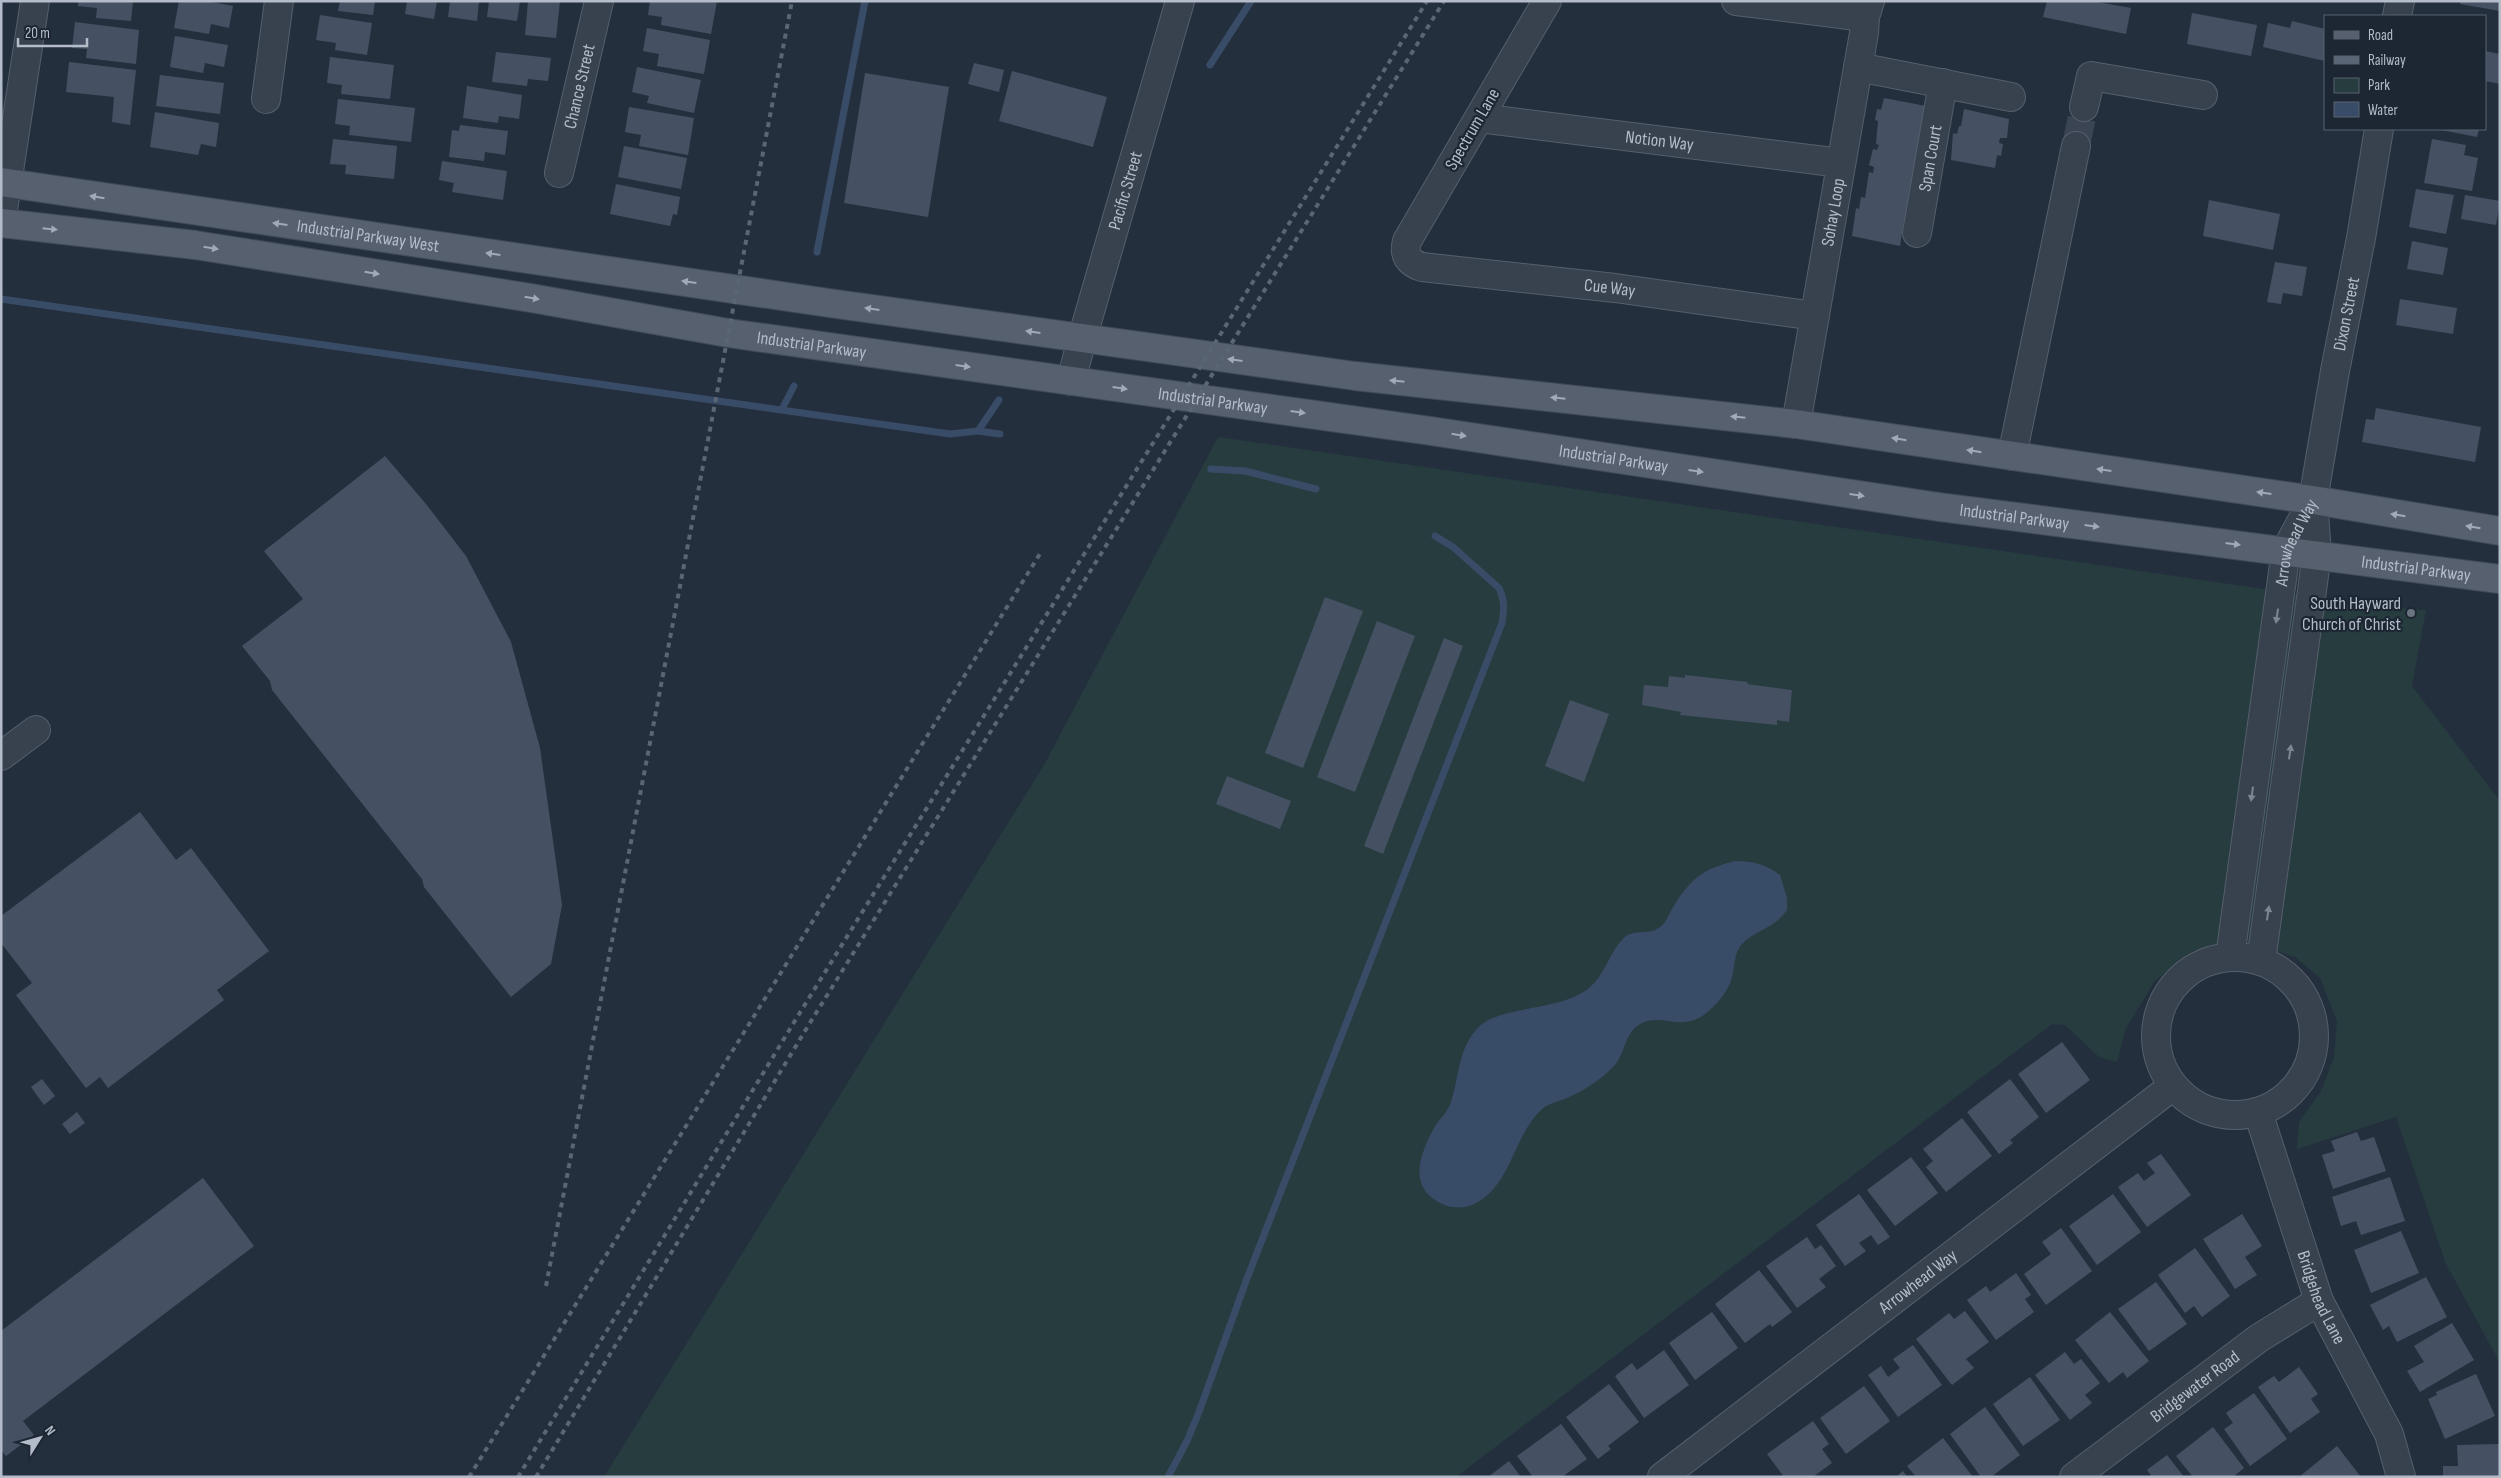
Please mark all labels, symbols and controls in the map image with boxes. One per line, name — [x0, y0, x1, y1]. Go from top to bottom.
scale bar — [18, 15, 86, 47]
legend — [2324, 15, 2486, 130]
text: 20 m — [25, 24, 50, 43]
text: Road — [2368, 26, 2393, 45]
street label: Chance Street — [560, 41, 600, 131]
text: Railway — [2368, 51, 2406, 70]
text: Park — [2368, 76, 2390, 95]
street label: Spectrum Lane — [1441, 85, 1504, 174]
text: Water — [2368, 101, 2399, 120]
street label: Span Court — [1914, 123, 1947, 193]
street label: Notion Way — [1624, 126, 1695, 156]
street label: Pacific Street — [1104, 148, 1147, 232]
street label: Sohay Loop — [1817, 177, 1850, 248]
one-way arrow — [88, 192, 104, 200]
street label: Industrial Parkway West — [295, 215, 441, 257]
one-way arrow — [272, 219, 288, 227]
one-way arrow — [42, 225, 58, 233]
one-way arrow — [203, 244, 219, 252]
one-way arrow — [485, 250, 501, 258]
one-way arrow — [364, 269, 380, 277]
street label: Cue Way — [1583, 275, 1637, 302]
street label: Dixon Street — [2329, 275, 2364, 353]
one-way arrow — [680, 278, 696, 286]
one-way arrow — [525, 294, 541, 302]
one-way arrow — [864, 305, 880, 313]
street label: Industrial Parkway — [756, 327, 868, 363]
one-way arrow — [1025, 328, 1041, 336]
one-way arrow — [1227, 355, 1243, 363]
one-way arrow — [955, 362, 971, 370]
one-way arrow — [1388, 377, 1404, 385]
street label: Industrial Parkway — [1157, 383, 1269, 419]
one-way arrow — [1112, 384, 1128, 392]
one-way arrow — [1550, 394, 1566, 402]
one-way arrow — [1290, 408, 1306, 416]
one-way arrow — [1730, 413, 1746, 421]
one-way arrow — [1451, 431, 1467, 439]
one-way arrow — [1891, 435, 1907, 443]
street label: Industrial Parkway — [1558, 440, 1670, 477]
one-way arrow — [1965, 447, 1981, 455]
one-way arrow — [2095, 465, 2111, 473]
one-way arrow — [1689, 467, 1705, 475]
one-way arrow — [2256, 489, 2272, 497]
one-way arrow — [1849, 491, 1865, 499]
street label: Arrowhead Way — [2271, 495, 2323, 588]
street label: Industrial Parkway — [1958, 500, 2070, 535]
one-way arrow — [2389, 510, 2405, 518]
one-way arrow — [2084, 522, 2100, 530]
one-way arrow — [2464, 523, 2480, 531]
one-way arrow — [2226, 540, 2242, 548]
street label: Industrial Parkway — [2360, 551, 2472, 586]
place label: South Hayward Church of Christ — [2302, 593, 2402, 635]
marker: South Hayward Church of Christ — [2405, 607, 2417, 619]
one-way arrow — [2273, 608, 2281, 624]
one-way arrow — [2286, 743, 2294, 759]
one-way arrow — [2248, 786, 2256, 802]
one-way arrow — [2264, 904, 2272, 920]
street label: Arrowhead Way — [1874, 1245, 1961, 1319]
street label: Bridgehead Lane — [2292, 1248, 2350, 1348]
street label: Bridgewater Road — [2146, 1347, 2244, 1427]
north arrow — [15, 1413, 65, 1463]
text: N — [41, 1422, 59, 1439]

